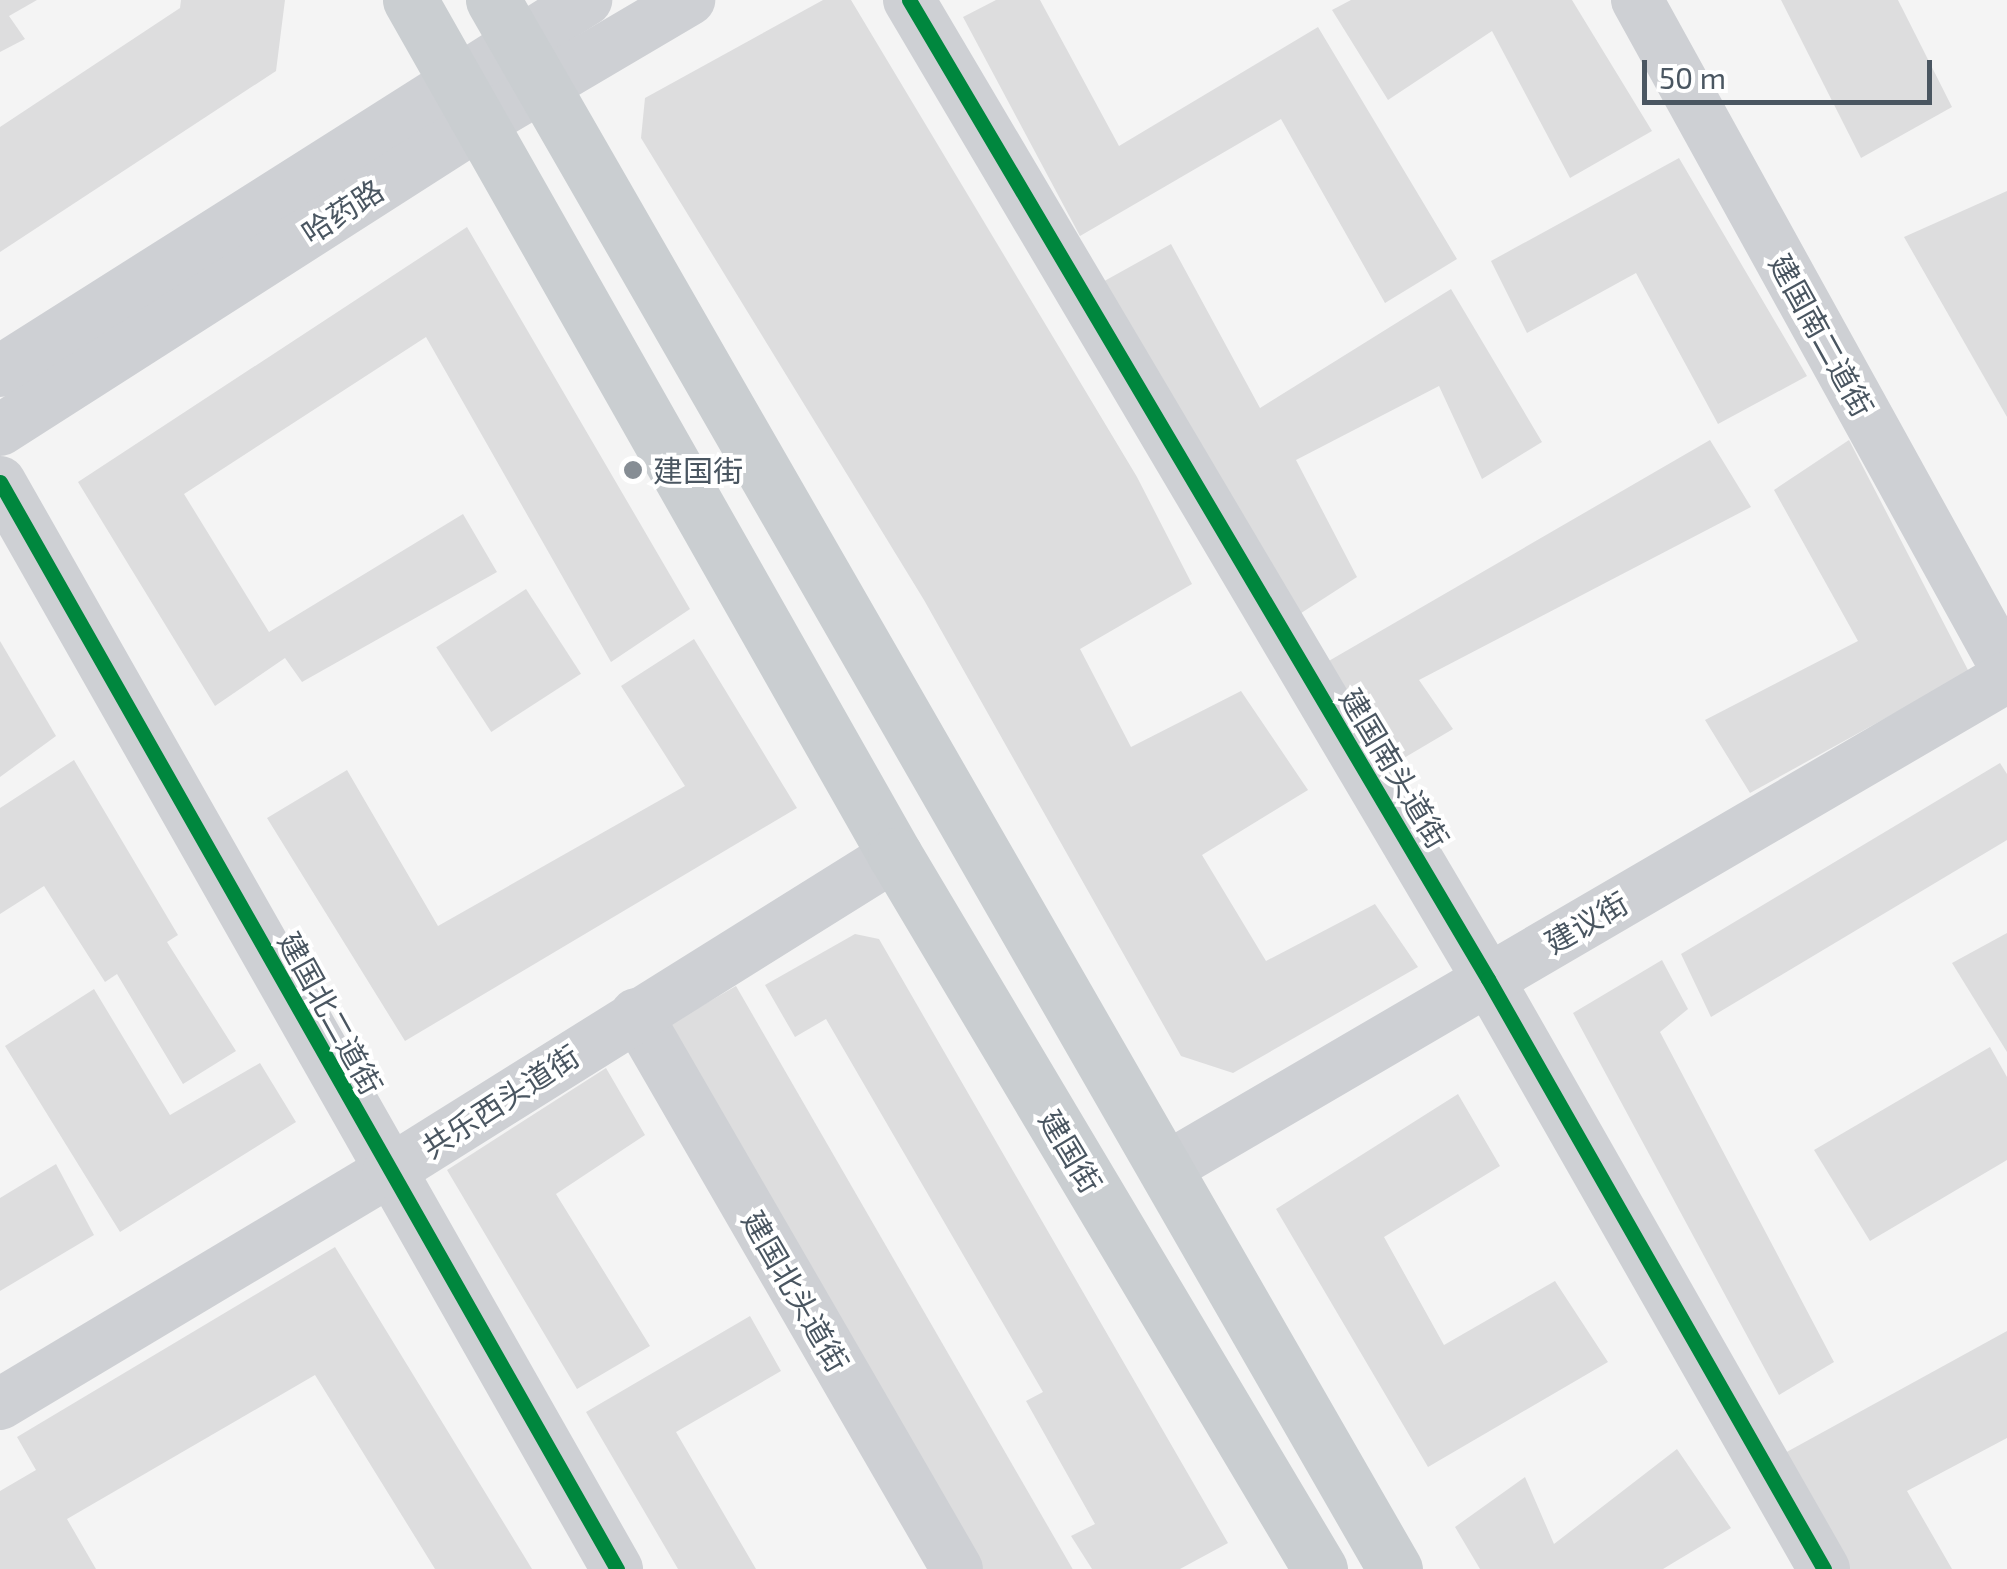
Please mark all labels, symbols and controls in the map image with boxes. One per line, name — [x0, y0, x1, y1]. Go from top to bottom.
scale bar — [1647, 40, 1937, 102]
text: 50 m — [1659, 59, 1726, 95]
street label: 哈药路 — [294, 171, 390, 251]
street label: 建国南二道街 — [1763, 248, 1881, 422]
place label: 建国街 — [653, 452, 743, 488]
marker: 建国街 — [622, 459, 644, 481]
street label: 建国南头道街 — [1333, 682, 1457, 854]
street label: 建议街 — [1538, 884, 1634, 960]
street label: 建国北二道街 — [272, 926, 390, 1100]
street label: 共乐西头道街 — [415, 1037, 585, 1165]
street label: 建国街 — [1032, 1103, 1110, 1199]
street label: 建国北头道街 — [735, 1204, 857, 1378]

